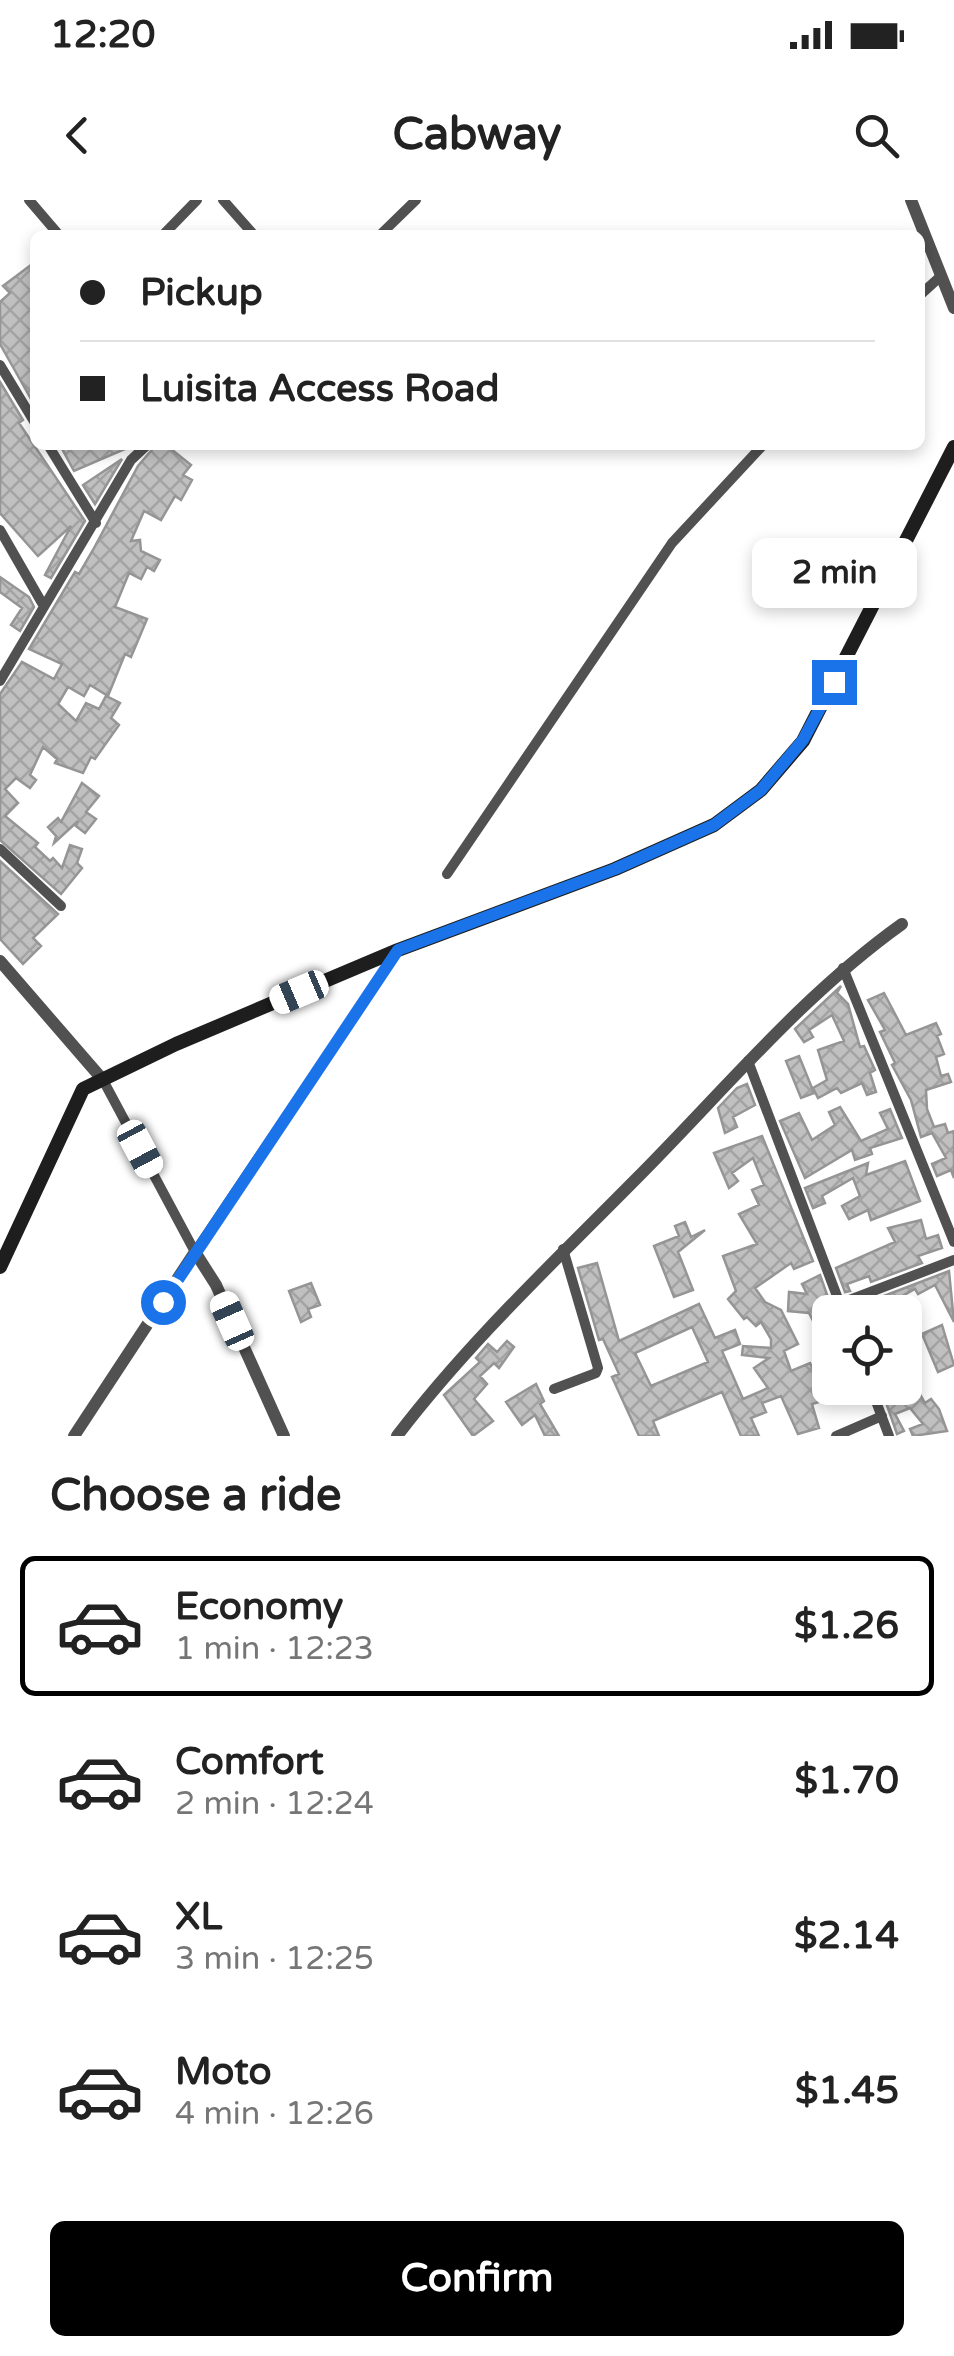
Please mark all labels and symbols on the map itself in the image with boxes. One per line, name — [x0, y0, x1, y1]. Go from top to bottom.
callout: 2 min — [752, 537, 916, 607]
route end — [812, 660, 857, 705]
car — [266, 966, 332, 1018]
car — [113, 1115, 167, 1183]
route start — [141, 1280, 186, 1325]
car — [206, 1287, 258, 1355]

